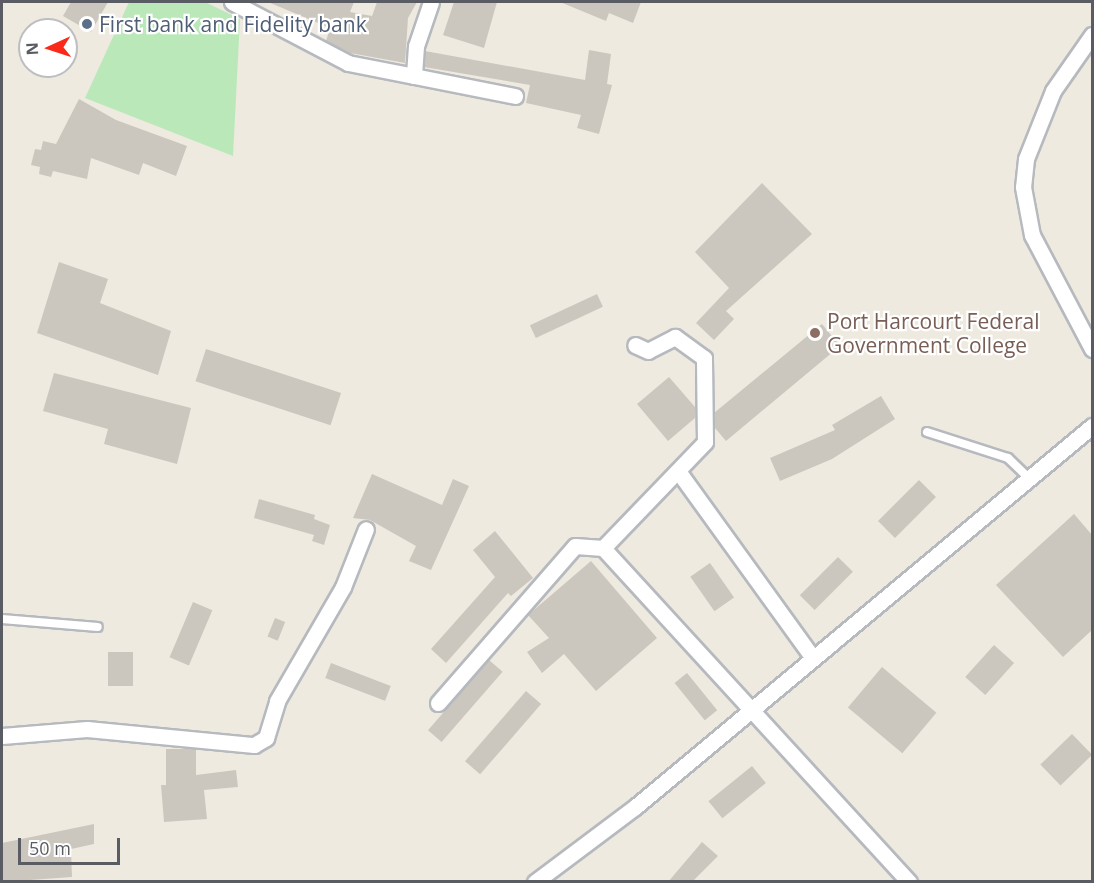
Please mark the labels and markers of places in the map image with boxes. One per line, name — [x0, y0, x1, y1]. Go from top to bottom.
place label: First bank and Fidelity bank — [99, 11, 367, 37]
marker: First bank and Fidelity bank — [80, 17, 94, 31]
place label: Port Harcourt Federal Government College — [827, 308, 1039, 358]
marker: Port Harcourt Federal Government College — [808, 326, 822, 340]

